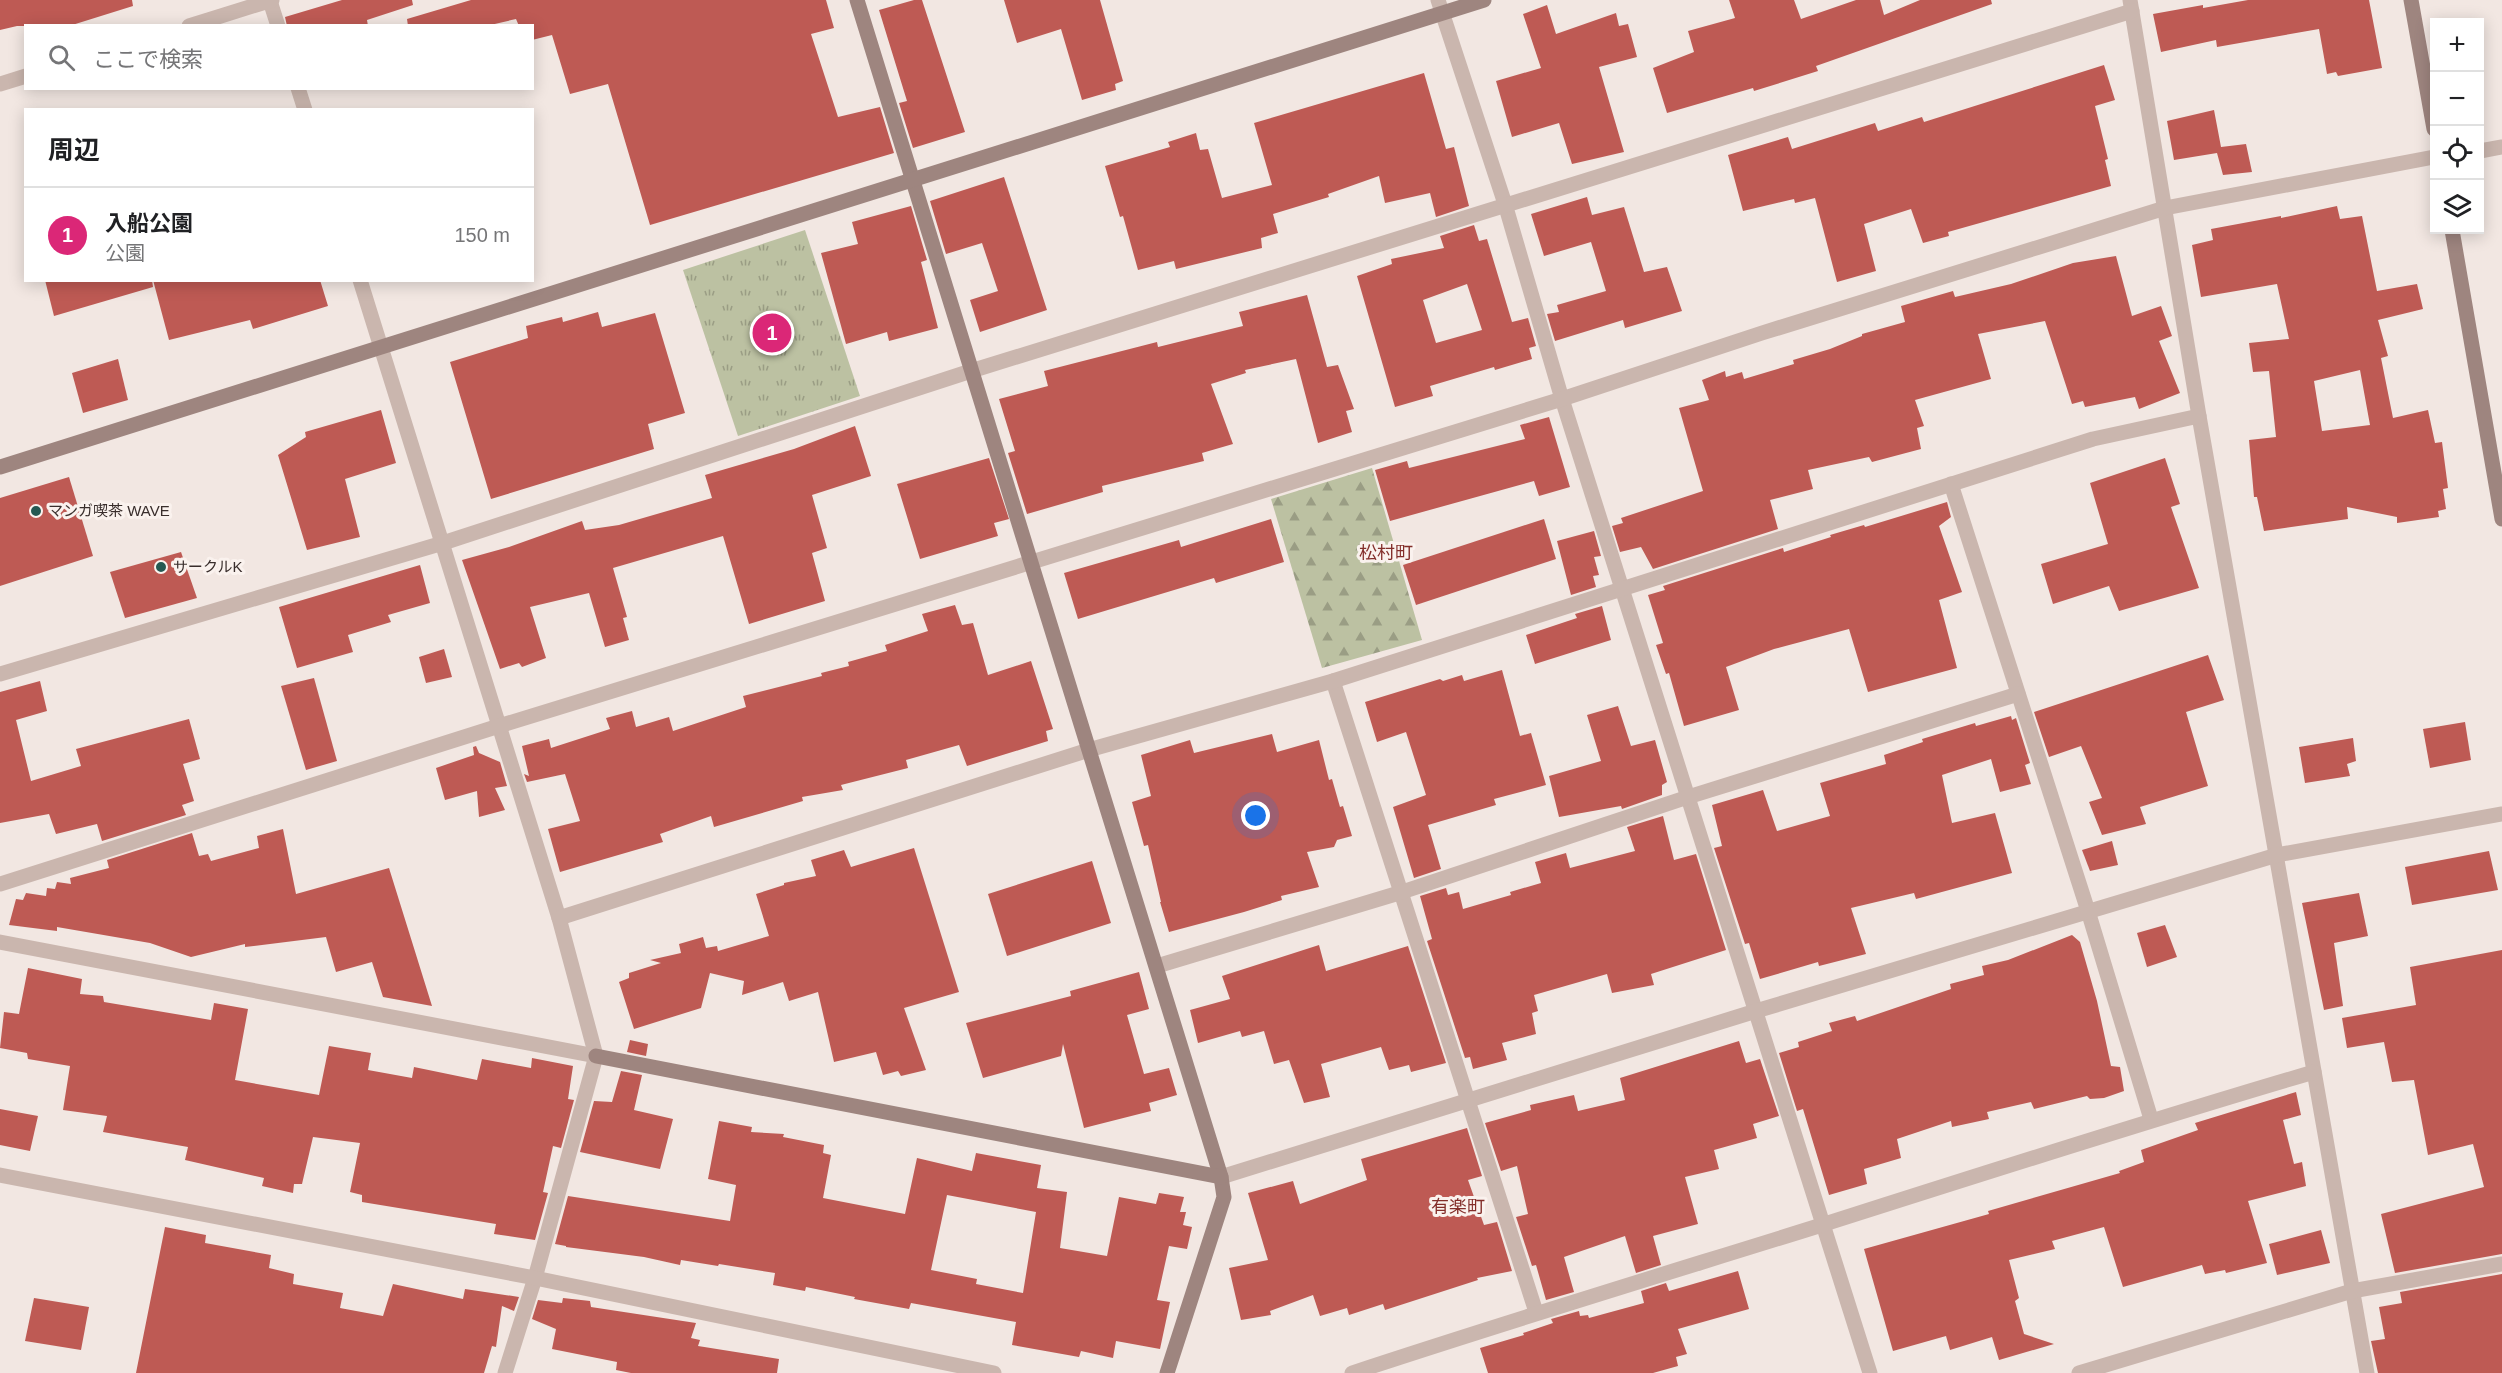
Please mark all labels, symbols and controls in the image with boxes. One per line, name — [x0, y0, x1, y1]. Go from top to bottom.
map controls — [2430, 18, 2484, 234]
button: + — [2430, 18, 2484, 72]
search box — [24, 24, 534, 90]
icon: search — [45, 41, 78, 74]
text: ここで検索 — [93, 47, 203, 72]
button: − — [2430, 72, 2484, 126]
button: locate — [2430, 126, 2484, 180]
text: 周辺 — [48, 135, 100, 165]
button: layers — [2430, 180, 2484, 234]
text: 入船公園 — [105, 211, 193, 236]
text: 1 — [62, 224, 73, 246]
text: 150 m — [454, 224, 510, 246]
text: 公園 — [105, 242, 145, 264]
pin: 1 — [752, 310, 792, 356]
place label: マンガ喫茶 WAVE — [48, 502, 170, 519]
marker: マンガ喫茶 WAVE — [29, 504, 43, 518]
district label: 松村町 — [1359, 543, 1413, 563]
place label: サークルK — [173, 558, 243, 575]
marker: サークルK — [154, 560, 168, 574]
your location — [1241, 801, 1270, 830]
district label: 有楽町 — [1431, 1197, 1485, 1217]

